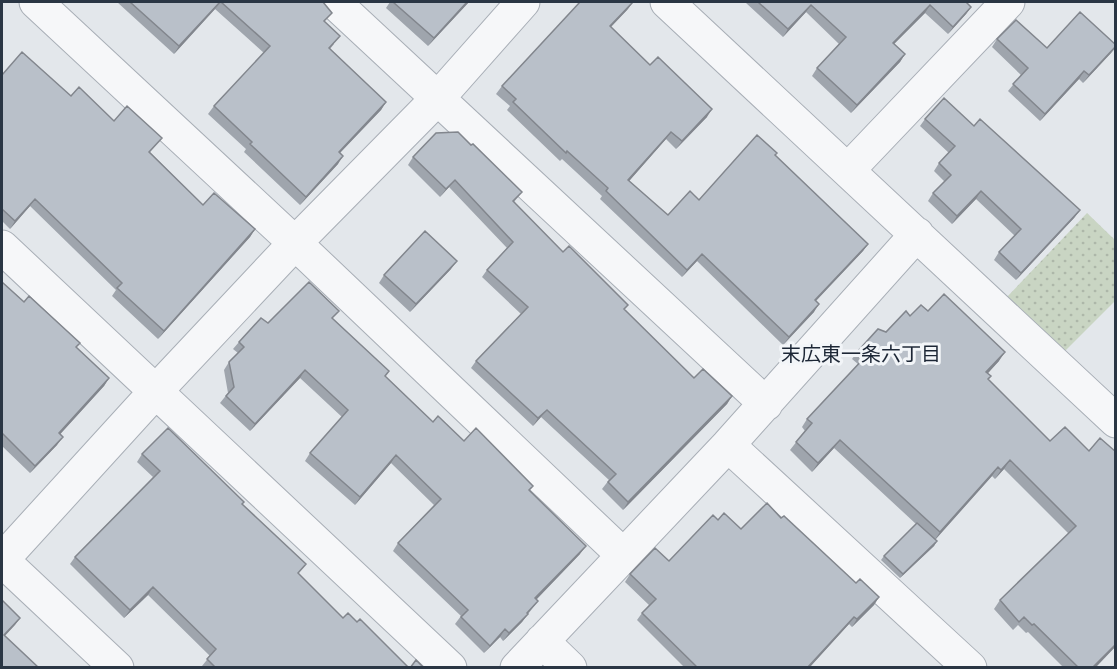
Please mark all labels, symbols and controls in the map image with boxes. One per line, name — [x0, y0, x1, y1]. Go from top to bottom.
district label: 末広東一条六丁目 — [781, 343, 941, 365]

